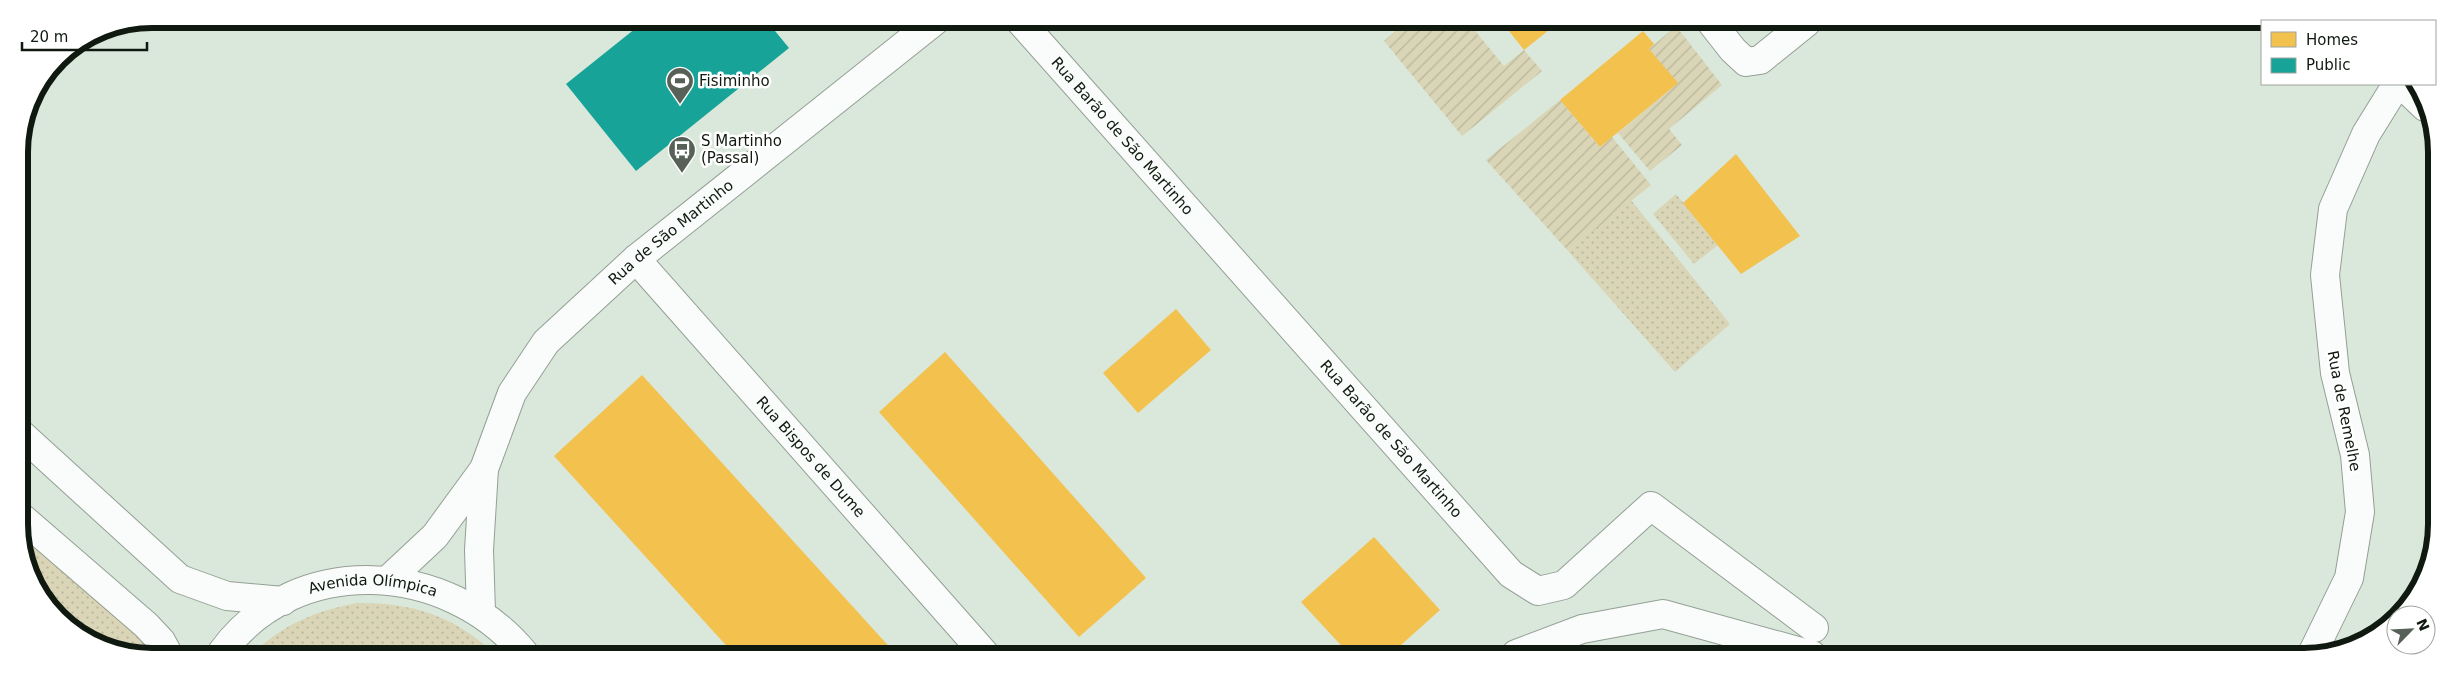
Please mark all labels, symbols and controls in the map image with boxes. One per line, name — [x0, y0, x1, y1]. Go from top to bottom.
scale bar — [22, 20, 148, 52]
legend — [2261, 20, 2436, 85]
text: 20 m — [30, 28, 68, 46]
text: Homes — [2306, 31, 2358, 49]
street label: Rua Barão de São Martinho — [1047, 54, 1197, 219]
text: Public — [2306, 56, 2350, 74]
sports icon: Fisiminho — [665, 66, 695, 105]
place label: Fisiminho — [699, 72, 770, 90]
place label: S Martinho (Passal) — [701, 132, 782, 167]
bus stop icon: S Martinho (Passal) — [667, 135, 697, 174]
street label: Rua de São Martinho — [605, 176, 737, 289]
street label: Rua de Remelhe — [2323, 349, 2365, 473]
street label: Rua Barão de São Martinho — [1316, 356, 1466, 522]
street label: Rua Bispos de Dume — [753, 393, 869, 521]
street label: Avenida Olímpica — [306, 571, 440, 601]
north arrow — [2386, 605, 2436, 655]
text: N — [2413, 616, 2433, 633]

